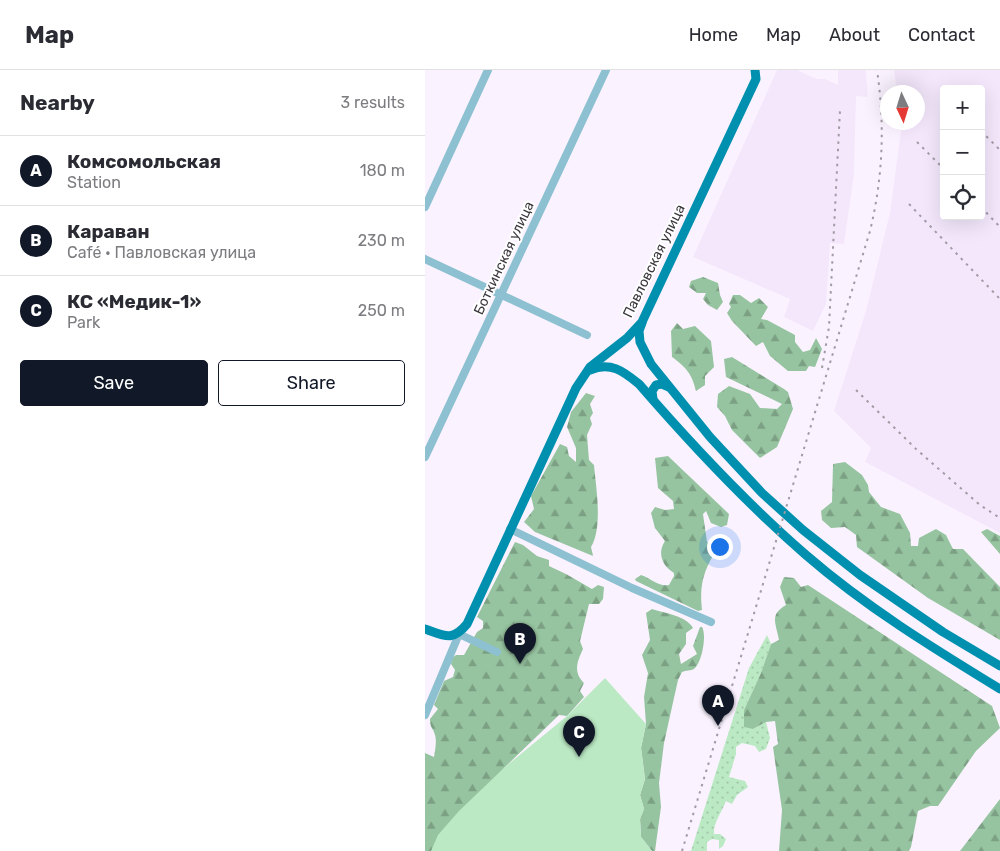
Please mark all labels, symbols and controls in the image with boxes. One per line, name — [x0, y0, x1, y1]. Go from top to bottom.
text: Map — [25, 21, 74, 49]
text: Home — [689, 24, 738, 46]
text: Map — [766, 24, 801, 46]
text: About — [829, 24, 880, 46]
text: Contact — [908, 24, 975, 46]
north arrow — [880, 85, 925, 130]
map controls — [940, 85, 985, 220]
button: + — [940, 85, 985, 130]
text: Nearby — [20, 90, 95, 115]
text: 3 results — [340, 93, 405, 112]
button: − — [940, 130, 985, 175]
text: Комсомольская — [67, 150, 221, 173]
text: A — [30, 161, 42, 180]
text: 180 m — [360, 161, 405, 180]
text: Station — [67, 173, 121, 192]
button: locate — [940, 175, 985, 220]
street label: Боткинская улица — [470, 199, 538, 317]
street label: Павловская улица — [619, 202, 689, 320]
text: Караван — [67, 220, 150, 243]
text: B — [30, 231, 42, 250]
text: 230 m — [358, 231, 405, 250]
text: Café · Павловская улица — [67, 243, 256, 262]
text: КС «Медик-1» — [67, 290, 201, 313]
text: C — [30, 301, 42, 320]
text: 250 m — [358, 301, 405, 320]
text: Park — [67, 313, 100, 332]
button: Save — [20, 360, 208, 406]
button: Share — [218, 360, 405, 406]
your location — [707, 534, 733, 560]
pin: B — [504, 623, 536, 664]
pin: A — [702, 685, 734, 726]
pin: C — [563, 716, 595, 757]

